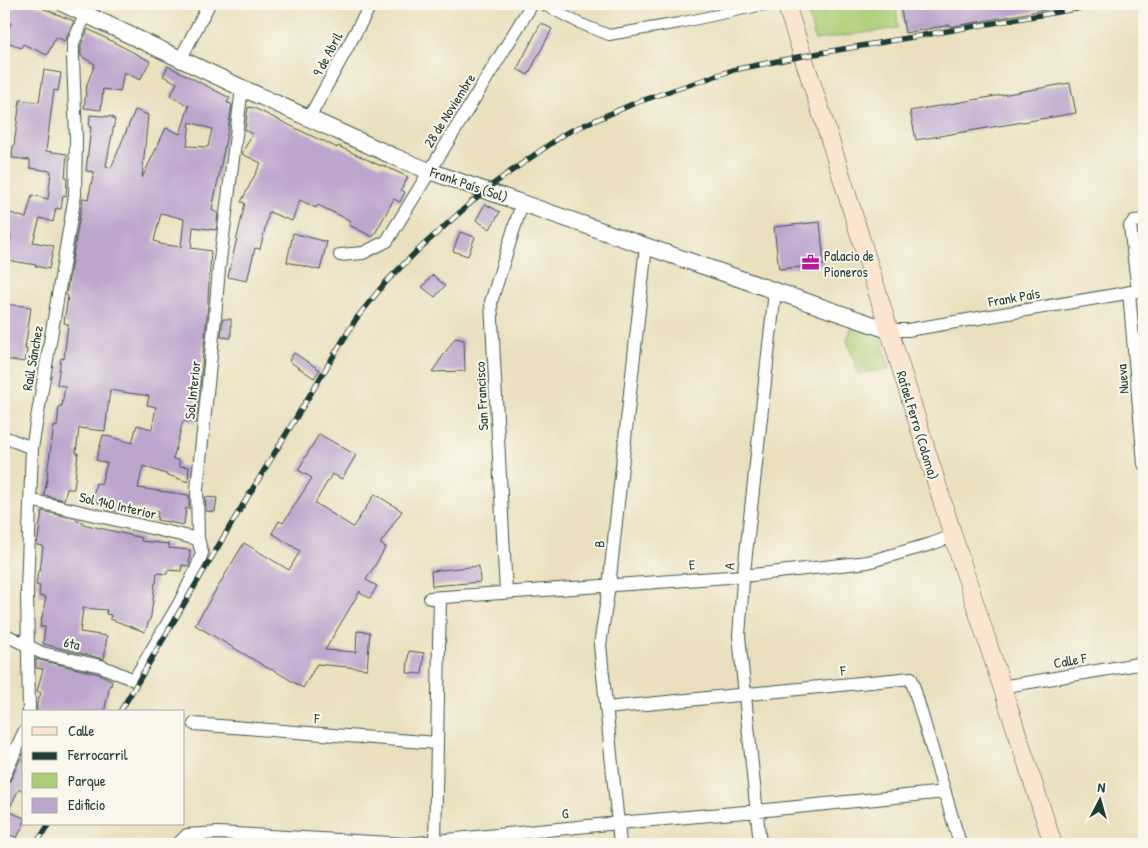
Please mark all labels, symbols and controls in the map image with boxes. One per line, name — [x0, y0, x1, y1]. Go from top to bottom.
street label: 9 de Abril — [307, 28, 347, 79]
street label: 28 de Noviembre — [419, 69, 479, 151]
street label: Frank País (Sol) — [427, 162, 510, 206]
place label: Palacio de Pioneros — [824, 246, 874, 281]
office icon: Palacio de Pioneros — [800, 253, 820, 273]
street label: Frank País — [986, 283, 1041, 311]
street label: Raúl Sánchez — [17, 324, 47, 392]
street label: Sol Interior — [179, 359, 205, 420]
street label: San Francisco — [470, 361, 492, 431]
street label: Nueva — [1111, 363, 1133, 395]
street label: Rafael Ferro (Coloma) — [892, 368, 944, 482]
street label: Sol 140 Interior — [78, 487, 159, 523]
street label: B — [589, 539, 609, 549]
street label: E — [688, 554, 696, 574]
street label: A — [719, 561, 739, 570]
street label: 6ta — [62, 632, 82, 654]
street label: Calle F — [1052, 648, 1089, 672]
street label: F — [838, 660, 847, 680]
street label: F — [313, 708, 321, 728]
legend — [22, 710, 185, 826]
text: Calle — [68, 720, 95, 741]
text: Ferrocarril — [67, 744, 128, 765]
text: Parque — [68, 770, 106, 791]
north arrow — [1076, 776, 1126, 826]
text: N — [1097, 777, 1107, 796]
text: Edificio — [68, 794, 105, 815]
street label: G — [561, 803, 570, 823]

